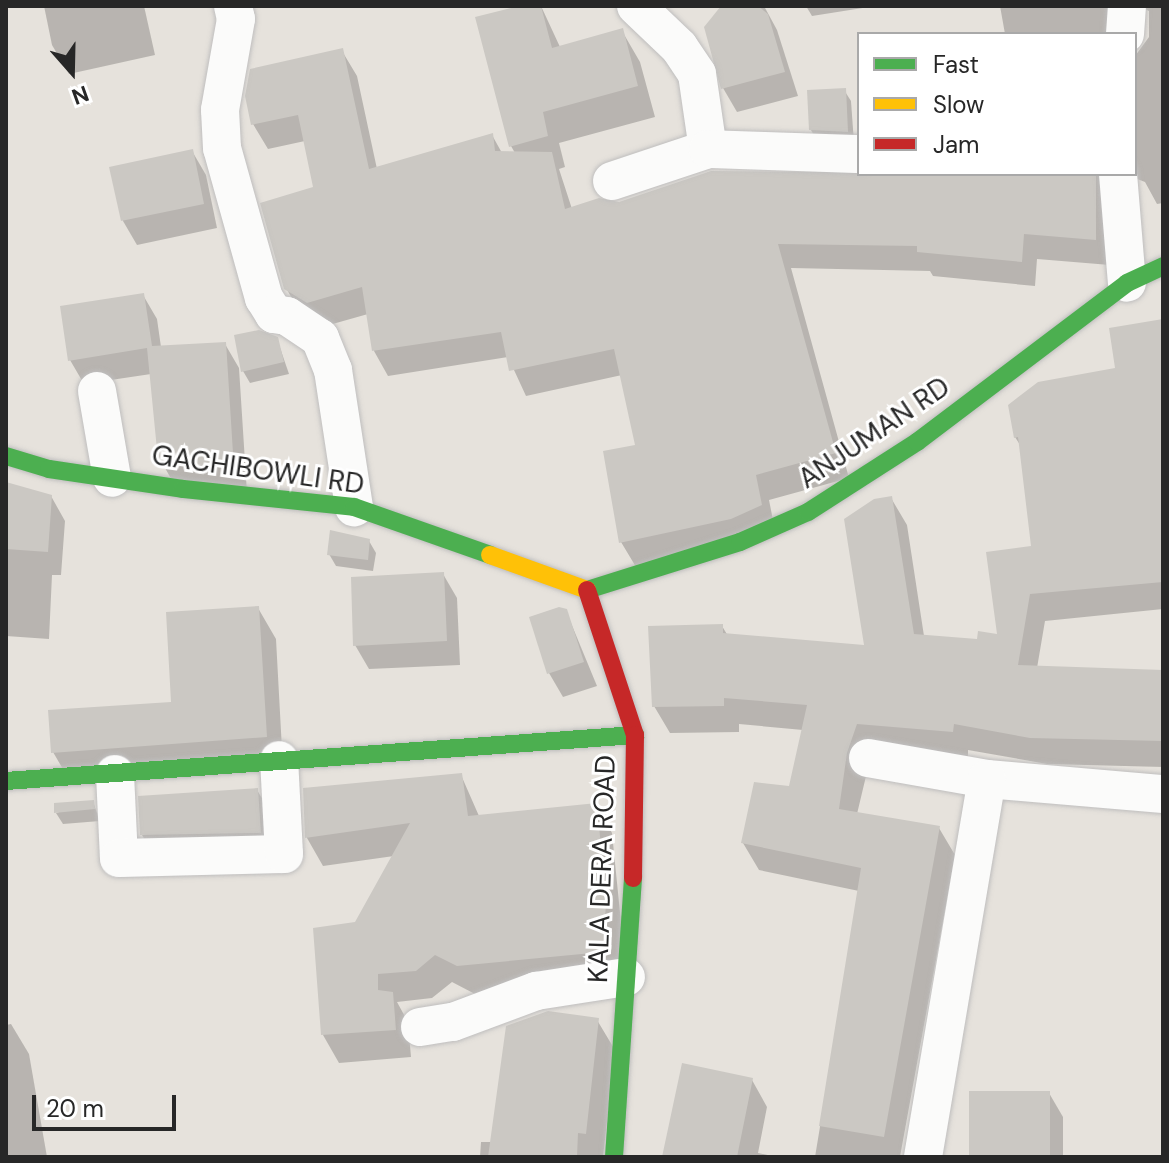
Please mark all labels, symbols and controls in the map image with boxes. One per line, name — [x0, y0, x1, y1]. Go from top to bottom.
north arrow — [32, 32, 112, 112]
legend — [857, 32, 1137, 176]
text: Fast — [933, 49, 979, 80]
text: N — [68, 79, 93, 111]
text: Slow — [933, 89, 984, 120]
text: Jam — [933, 129, 979, 160]
street label: ANJUMAN RD — [792, 370, 956, 496]
street label: GACHIBOWLI RD — [150, 438, 366, 502]
street label: KALA DERA ROAD — [581, 754, 623, 984]
scale bar — [36, 1079, 180, 1129]
text: 20 m — [46, 1093, 104, 1124]

